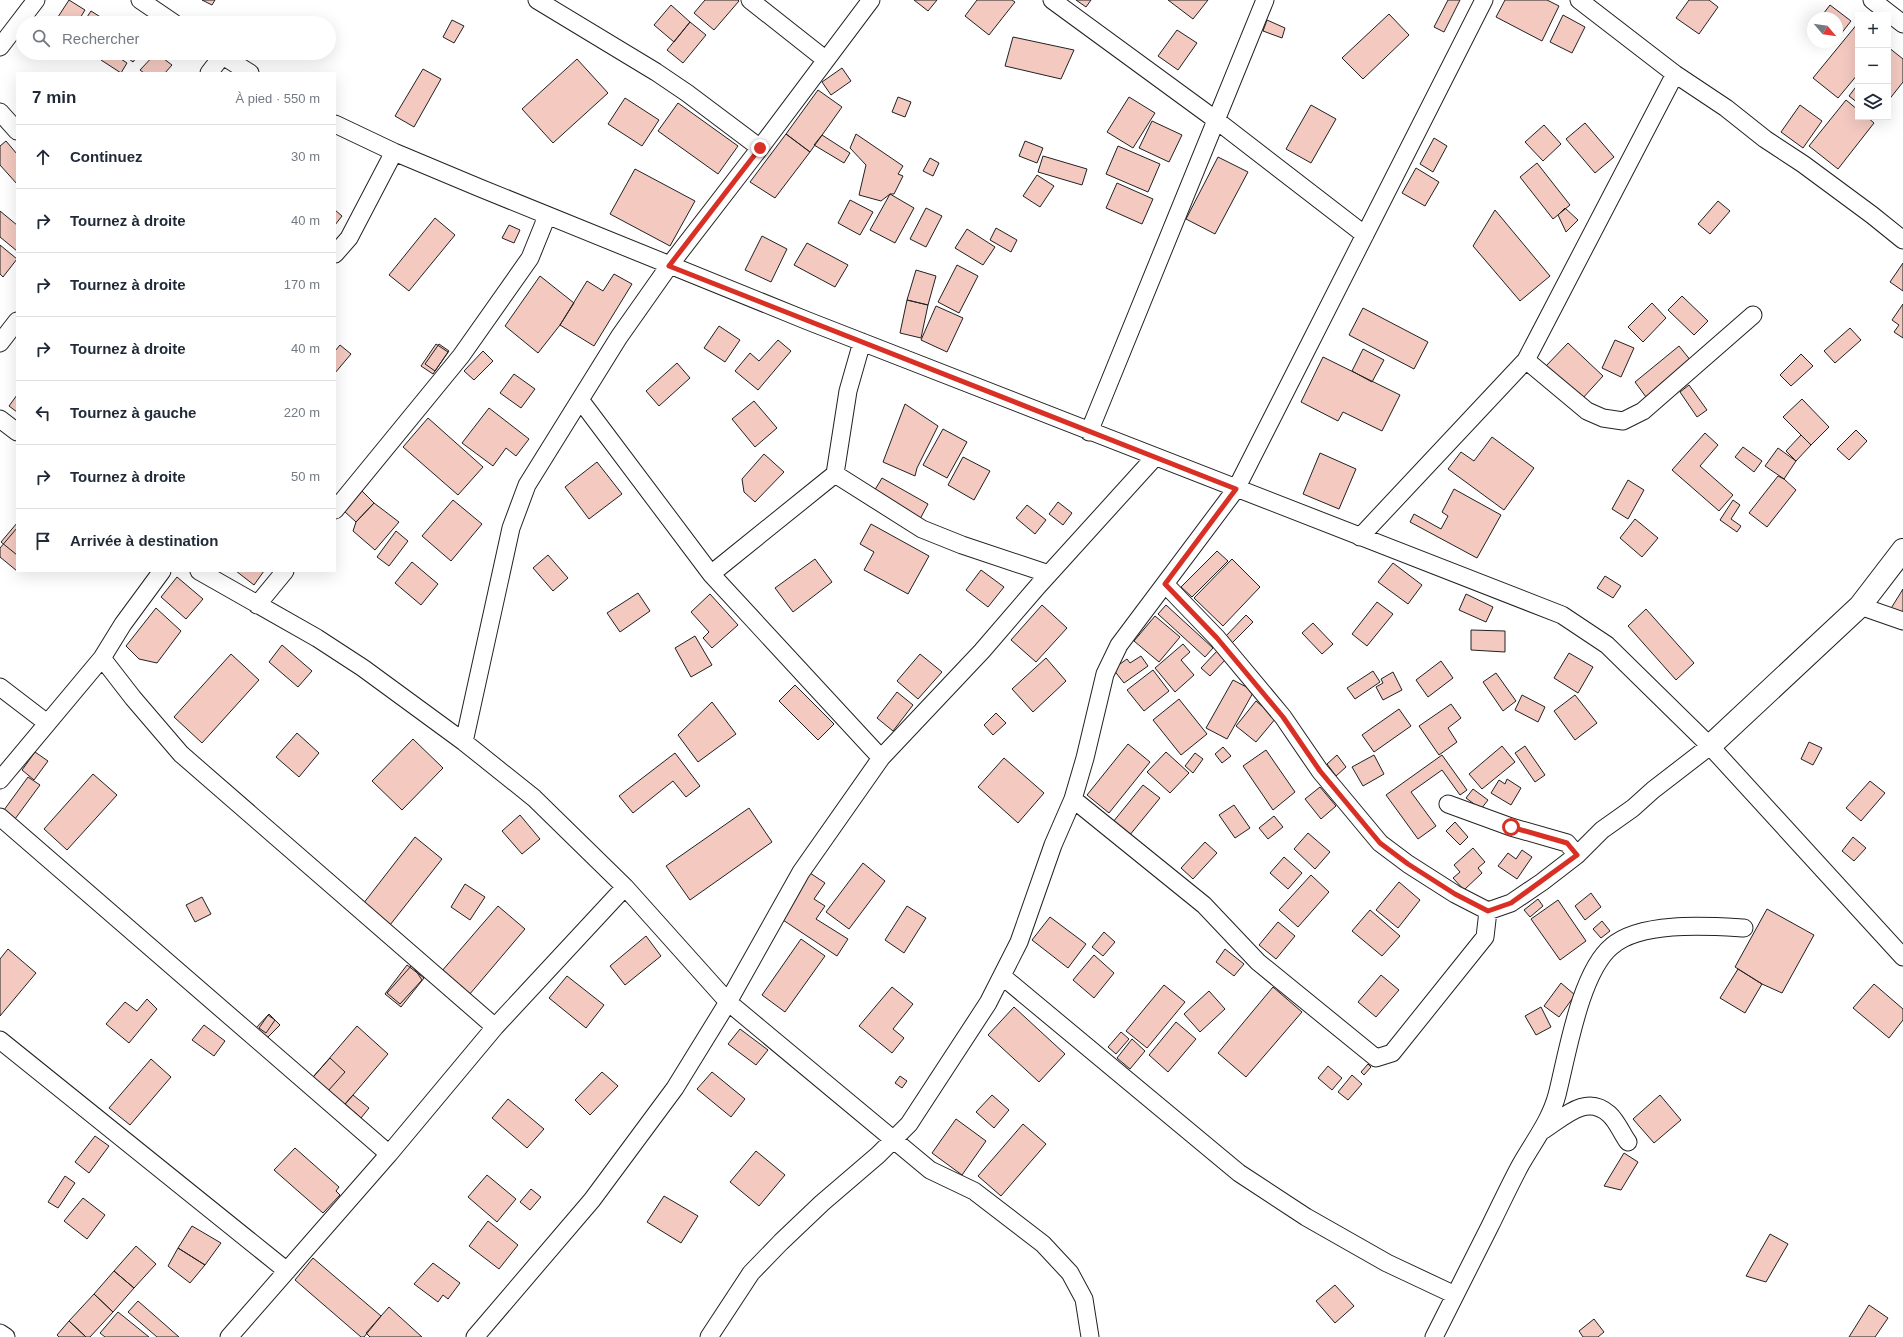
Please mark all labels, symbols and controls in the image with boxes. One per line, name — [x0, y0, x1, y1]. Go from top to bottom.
north arrow — [1807, 12, 1843, 48]
map controls — [1855, 12, 1891, 120]
button: + — [1855, 12, 1891, 48]
search box — [16, 16, 336, 60]
icon: search — [30, 27, 52, 49]
text: Rechercher — [62, 30, 140, 47]
button: − — [1855, 48, 1891, 84]
button: layers — [1855, 84, 1891, 120]
text: 7 min — [32, 88, 76, 107]
text: À pied · 550 m — [235, 91, 320, 106]
route end — [751, 139, 769, 157]
icon: ahead — [32, 146, 54, 168]
text: Continuez — [70, 148, 143, 165]
text: 30 m — [291, 149, 320, 164]
icon: right — [32, 210, 54, 232]
text: Tournez à droite — [70, 212, 186, 229]
text: 40 m — [291, 213, 320, 228]
icon: right — [32, 274, 54, 296]
text: Tournez à droite — [70, 276, 186, 293]
text: 170 m — [284, 277, 320, 292]
icon: right — [32, 338, 54, 360]
text: Tournez à droite — [70, 340, 186, 357]
text: 40 m — [291, 341, 320, 356]
icon: left — [32, 402, 54, 424]
text: Tournez à gauche — [70, 404, 196, 421]
text: 220 m — [284, 405, 320, 420]
icon: right — [32, 466, 54, 488]
text: Tournez à droite — [70, 468, 186, 485]
text: 50 m — [291, 469, 320, 484]
icon: arrive — [32, 530, 54, 552]
text: Arrivée à destination — [70, 532, 218, 549]
route start — [1502, 818, 1520, 836]

